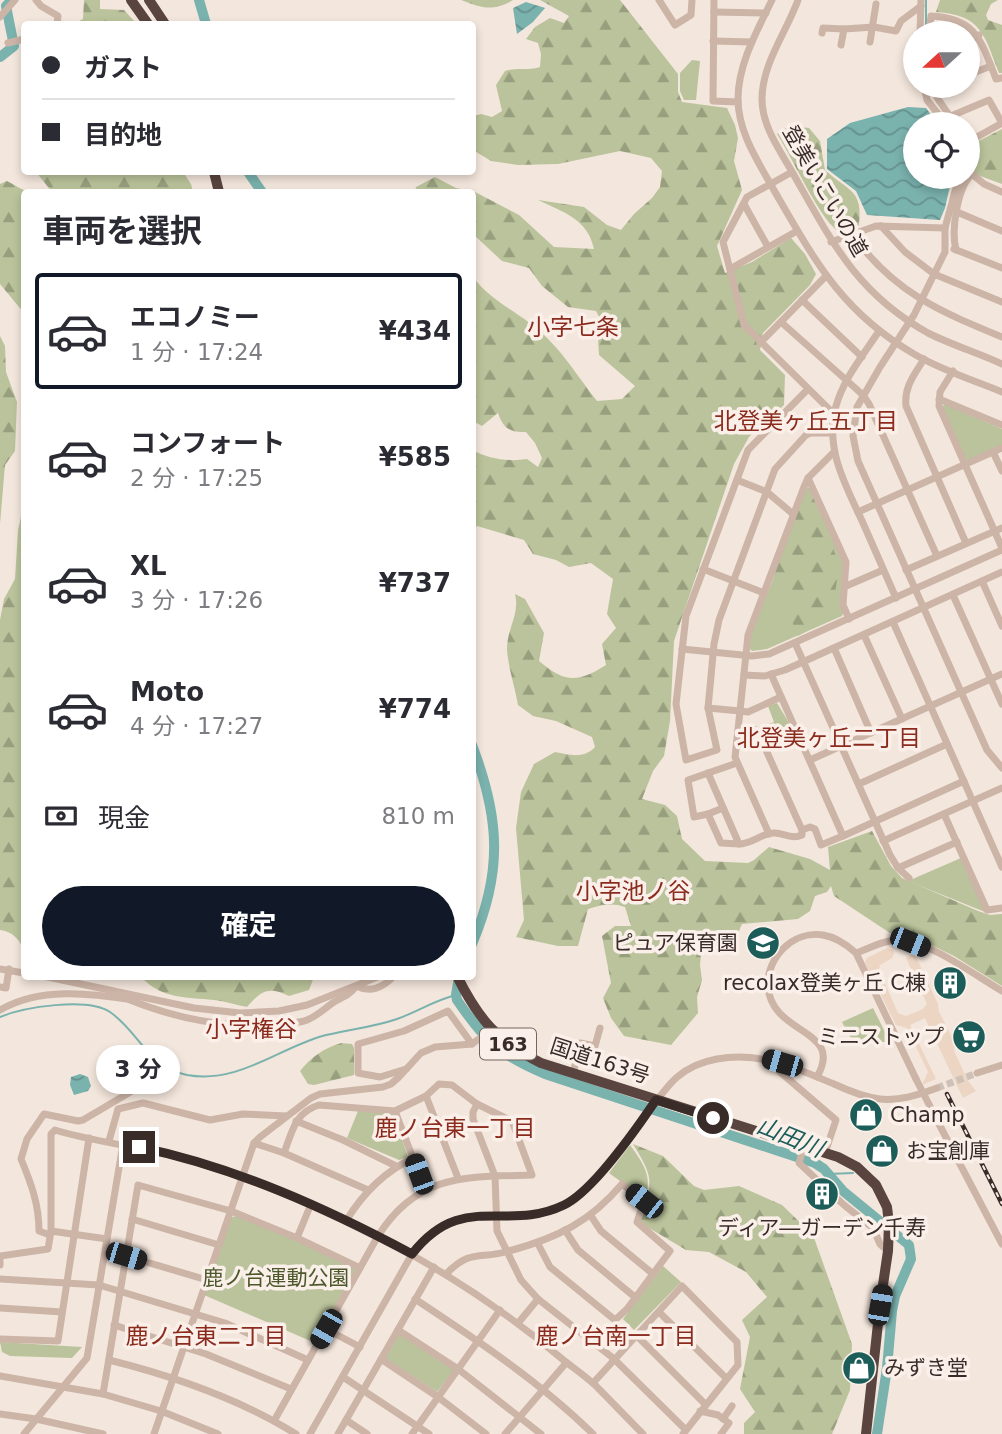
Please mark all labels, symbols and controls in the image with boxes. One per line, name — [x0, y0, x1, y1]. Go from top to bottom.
north arrow — [903, 21, 980, 98]
map controls — [903, 21, 980, 189]
text: ガスト — [84, 53, 162, 83]
button: locate — [903, 112, 980, 189]
text: 目的地 — [84, 120, 162, 150]
street label: 登美いこいの道 — [778, 121, 872, 261]
text: 車両を選択 — [42, 212, 202, 250]
icon: car — [46, 300, 109, 363]
text: エコノミー — [130, 302, 260, 332]
district label: 小字七条 — [527, 314, 619, 340]
text: ¥434 — [379, 316, 451, 346]
text: 1 分 · 17:24 — [130, 339, 263, 365]
district label: 北登美ヶ丘五丁目 — [714, 408, 898, 434]
icon: car — [46, 426, 109, 489]
text: コンフォート — [130, 428, 285, 458]
text: ¥585 — [379, 442, 451, 472]
text: 2 分 · 17:25 — [130, 465, 263, 491]
text: XL — [130, 551, 167, 581]
icon: car — [46, 552, 109, 615]
text: ¥737 — [379, 568, 451, 598]
text: 3 分 · 17:26 — [130, 587, 263, 613]
text: Moto — [130, 677, 204, 707]
icon: car — [46, 678, 109, 741]
text: ¥774 — [379, 694, 451, 724]
text: 4 分 · 17:27 — [130, 713, 263, 739]
district label: 北登美ヶ丘二丁目 — [737, 725, 921, 751]
icon: cash — [42, 797, 80, 835]
text: 現金 — [98, 803, 150, 833]
text: 810 m — [381, 803, 455, 829]
district label: 小字池ノ谷 — [576, 878, 691, 904]
button: 確定 — [42, 886, 455, 966]
school or university icon: ピュア保育園 — [744, 924, 782, 962]
car — [887, 924, 934, 960]
place label: ピュア保育園 — [612, 931, 738, 955]
building icon: recolax登美ヶ丘 C棟 — [931, 964, 969, 1002]
place label: recolax登美ヶ丘 C棟 — [723, 971, 926, 995]
district label: 小字権谷 — [205, 1016, 297, 1042]
supermarket icon: ミニストップ — [950, 1018, 988, 1056]
place label: ミニストップ — [818, 1025, 944, 1049]
road number: 163 — [480, 1028, 536, 1060]
street label: 国道163号 — [547, 1034, 653, 1088]
callout: 3 分 — [97, 1046, 181, 1094]
car — [759, 1047, 806, 1079]
text: 3 分 — [114, 1056, 162, 1082]
shop icon: Champ — [847, 1096, 885, 1134]
route start — [697, 1102, 729, 1134]
place label: Champ — [890, 1103, 965, 1127]
water label: 山田川 — [753, 1112, 830, 1163]
district label: 鹿ノ台東一丁目 — [375, 1115, 536, 1141]
route end — [123, 1131, 155, 1163]
shop icon: お宝創庫 — [863, 1132, 901, 1170]
place label: お宝創庫 — [906, 1139, 990, 1163]
car — [402, 1151, 437, 1197]
building icon: ディア―ガーデン千寿 — [803, 1175, 841, 1213]
car — [621, 1180, 668, 1222]
place label: ディア―ガーデン千寿 — [718, 1216, 926, 1240]
car — [103, 1240, 150, 1272]
park label: 鹿ノ台運動公園 — [203, 1266, 350, 1290]
car — [867, 1282, 894, 1328]
car — [307, 1306, 346, 1352]
district label: 鹿ノ台東二丁目 — [126, 1323, 287, 1349]
district label: 鹿ノ台南一丁目 — [536, 1323, 697, 1349]
shop icon: みずき堂 — [840, 1349, 878, 1387]
place label: みずき堂 — [884, 1356, 968, 1380]

